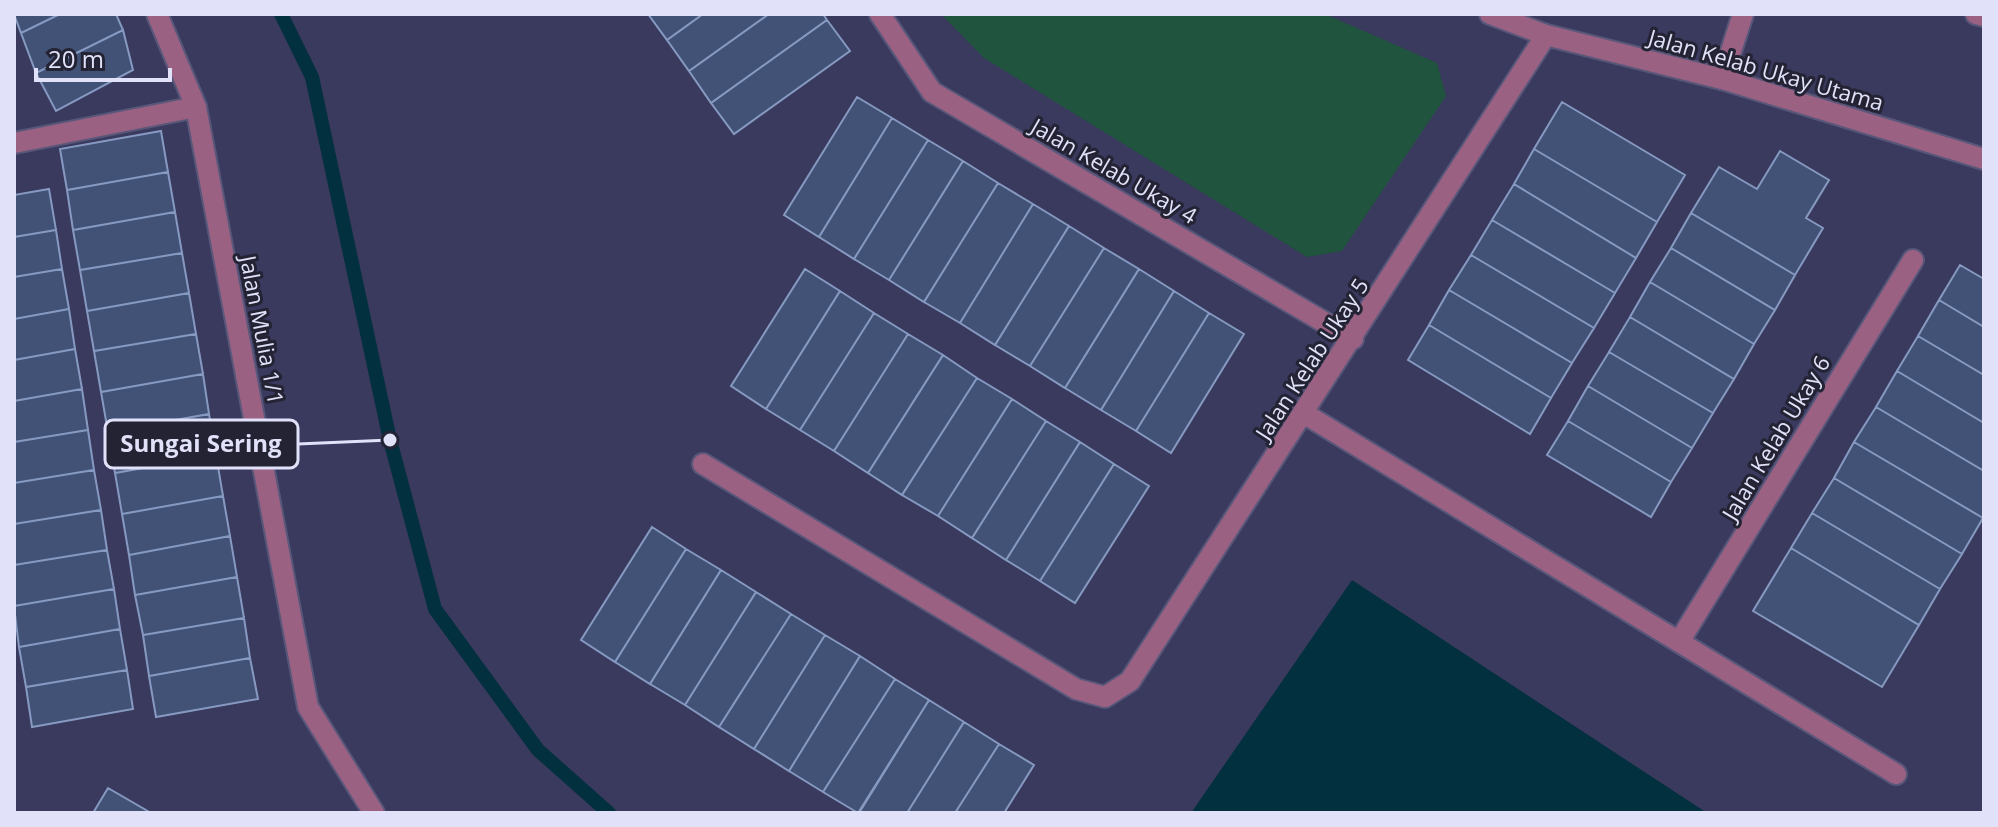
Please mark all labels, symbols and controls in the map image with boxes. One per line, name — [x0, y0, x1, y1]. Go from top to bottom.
street label: Jalan Kelab Ukay Utama — [1643, 21, 1887, 117]
scale bar — [36, 32, 170, 82]
text: 20 m — [48, 42, 104, 75]
street label: Jalan Kelab Ukay 4 — [1024, 109, 1203, 230]
street label: Jalan Mulia 1/1 — [234, 251, 292, 407]
street label: Jalan Kelab Ukay 5 — [1247, 272, 1375, 447]
street label: Jalan Kelab Ukay 6 — [1713, 350, 1836, 527]
callout: Sungai Sering — [105, 420, 298, 468]
text: Sungai Sering — [120, 426, 282, 459]

